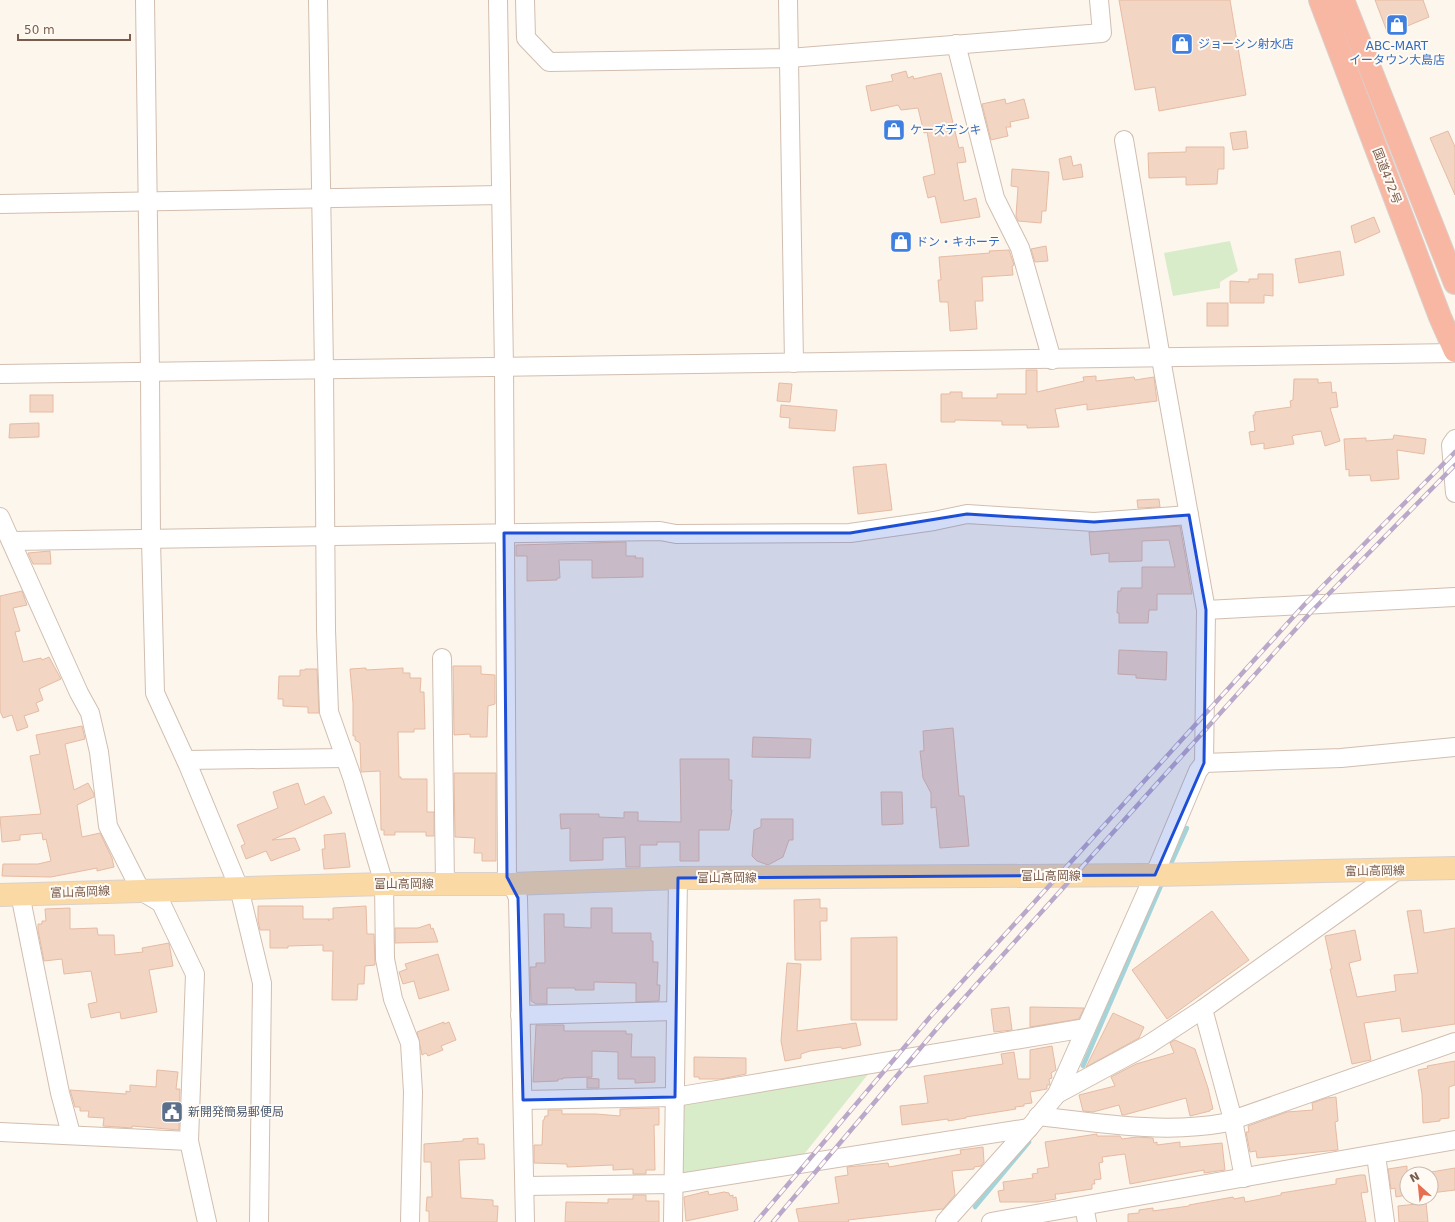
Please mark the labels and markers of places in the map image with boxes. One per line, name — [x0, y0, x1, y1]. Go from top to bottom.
shop icon: ABC-MART イータウン大島店 — [1384, 12, 1410, 38]
shop icon: ジョーシン射水店 — [1169, 31, 1195, 57]
place label: ジョーシン射水店 — [1198, 37, 1294, 51]
place label: ABC-MART イータウン大島店 — [1349, 39, 1445, 67]
shop icon: ケーズデンキ — [881, 117, 907, 143]
place label: ケーズデンキ — [910, 123, 981, 137]
shop icon: ドン・キホーテ — [888, 229, 914, 255]
place label: ドン・キホーテ — [916, 235, 1000, 249]
public building icon: 新開発簡易郵便局 — [159, 1099, 185, 1125]
place label: 新開発簡易郵便局 — [188, 1105, 284, 1119]

